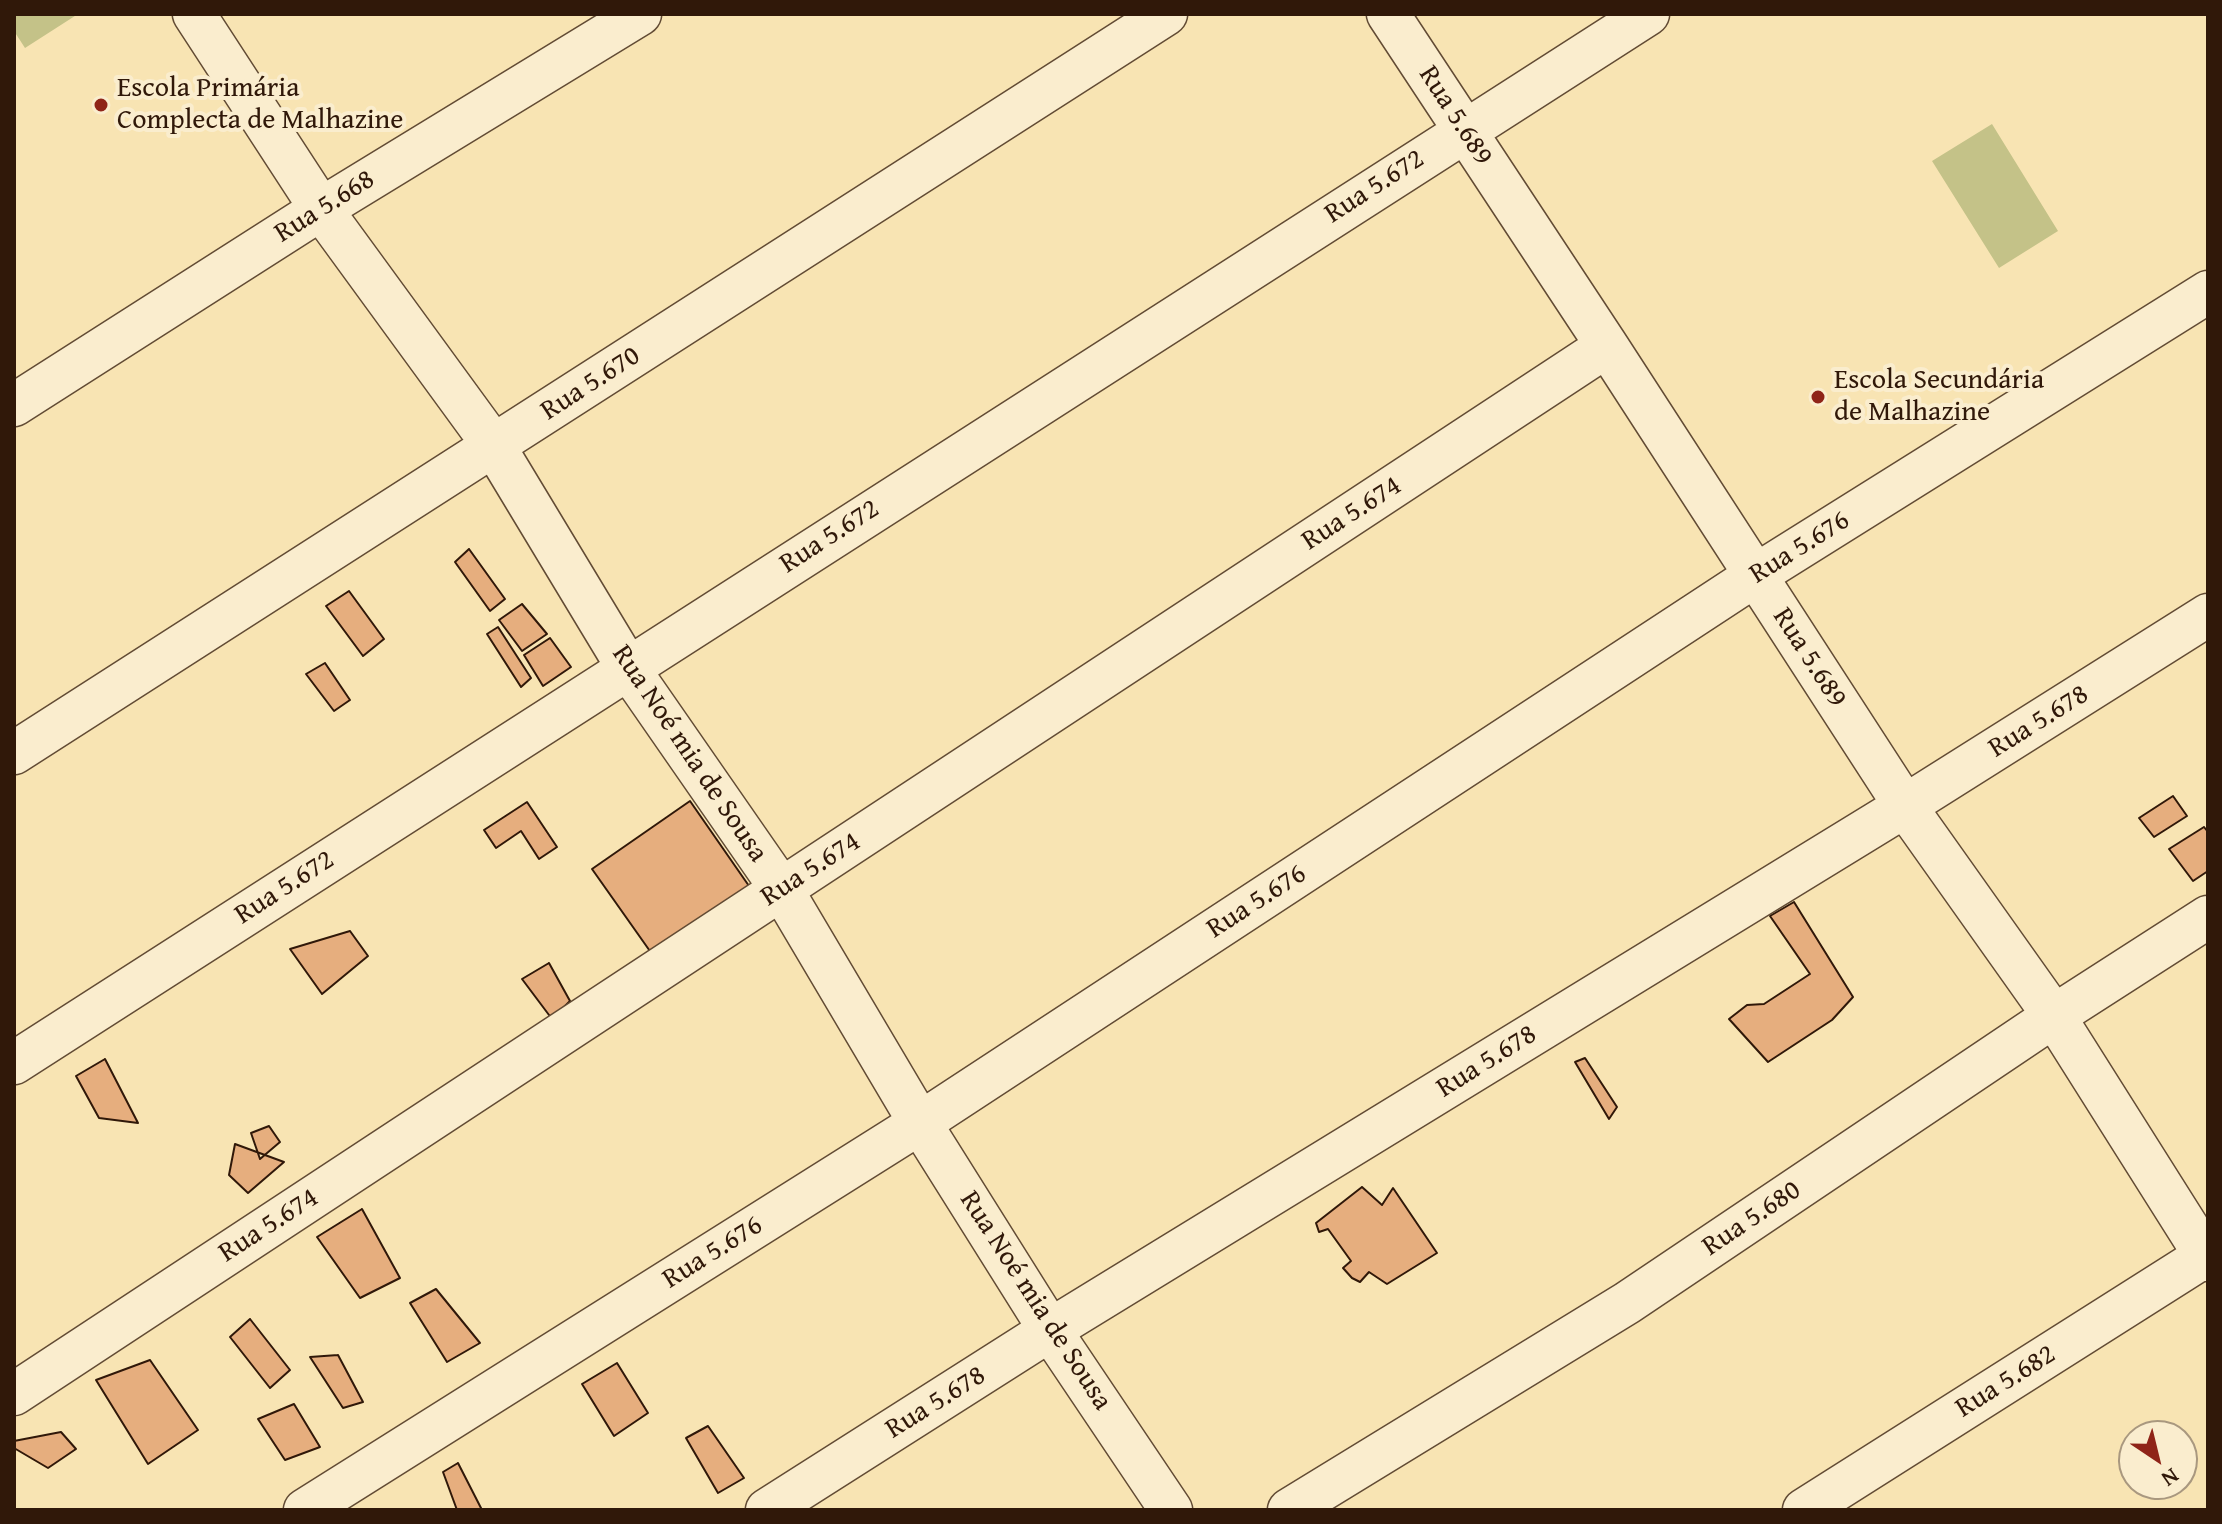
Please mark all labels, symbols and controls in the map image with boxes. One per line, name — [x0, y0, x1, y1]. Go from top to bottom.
street label: Rua 5.689 — [1411, 60, 1499, 172]
place label: Escola Primária Complecta de Malhazine — [117, 72, 403, 138]
marker: Escola Primária Complecta de Malhazine — [92, 96, 110, 114]
street label: Rua 5.672 — [1319, 143, 1431, 231]
street label: Rua 5.668 — [269, 163, 381, 251]
street label: Rua 5.670 — [535, 340, 647, 428]
place label: Escola Secundária de Malhazine — [1834, 364, 2044, 430]
marker: Escola Secundária de Malhazine — [1809, 388, 1827, 406]
street label: Rua 5.674 — [1296, 470, 1408, 558]
street label: Rua 5.672 — [774, 493, 886, 581]
street label: Rua 5.676 — [1744, 504, 1856, 592]
street label: Rua 5.689 — [1765, 602, 1853, 714]
street label: Rua Noé mia de Sousa — [604, 639, 774, 869]
street label: Rua 5.678 — [1983, 678, 2095, 766]
street label: Rua 5.674 — [755, 826, 867, 914]
street label: Rua 5.672 — [229, 844, 341, 932]
street label: Rua 5.676 — [1201, 858, 1313, 946]
street label: Rua 5.678 — [1431, 1018, 1543, 1106]
street label: Rua 5.680 — [1696, 1174, 1808, 1264]
street label: Rua 5.674 — [213, 1182, 325, 1270]
street label: Rua Noé mia de Sousa — [952, 1185, 1118, 1417]
street label: Rua 5.676 — [657, 1209, 769, 1297]
street label: Rua 5.682 — [1950, 1338, 2062, 1426]
street label: Rua 5.678 — [880, 1359, 992, 1447]
north arrow — [2118, 1420, 2198, 1500]
text: N — [2155, 1461, 2186, 1495]

